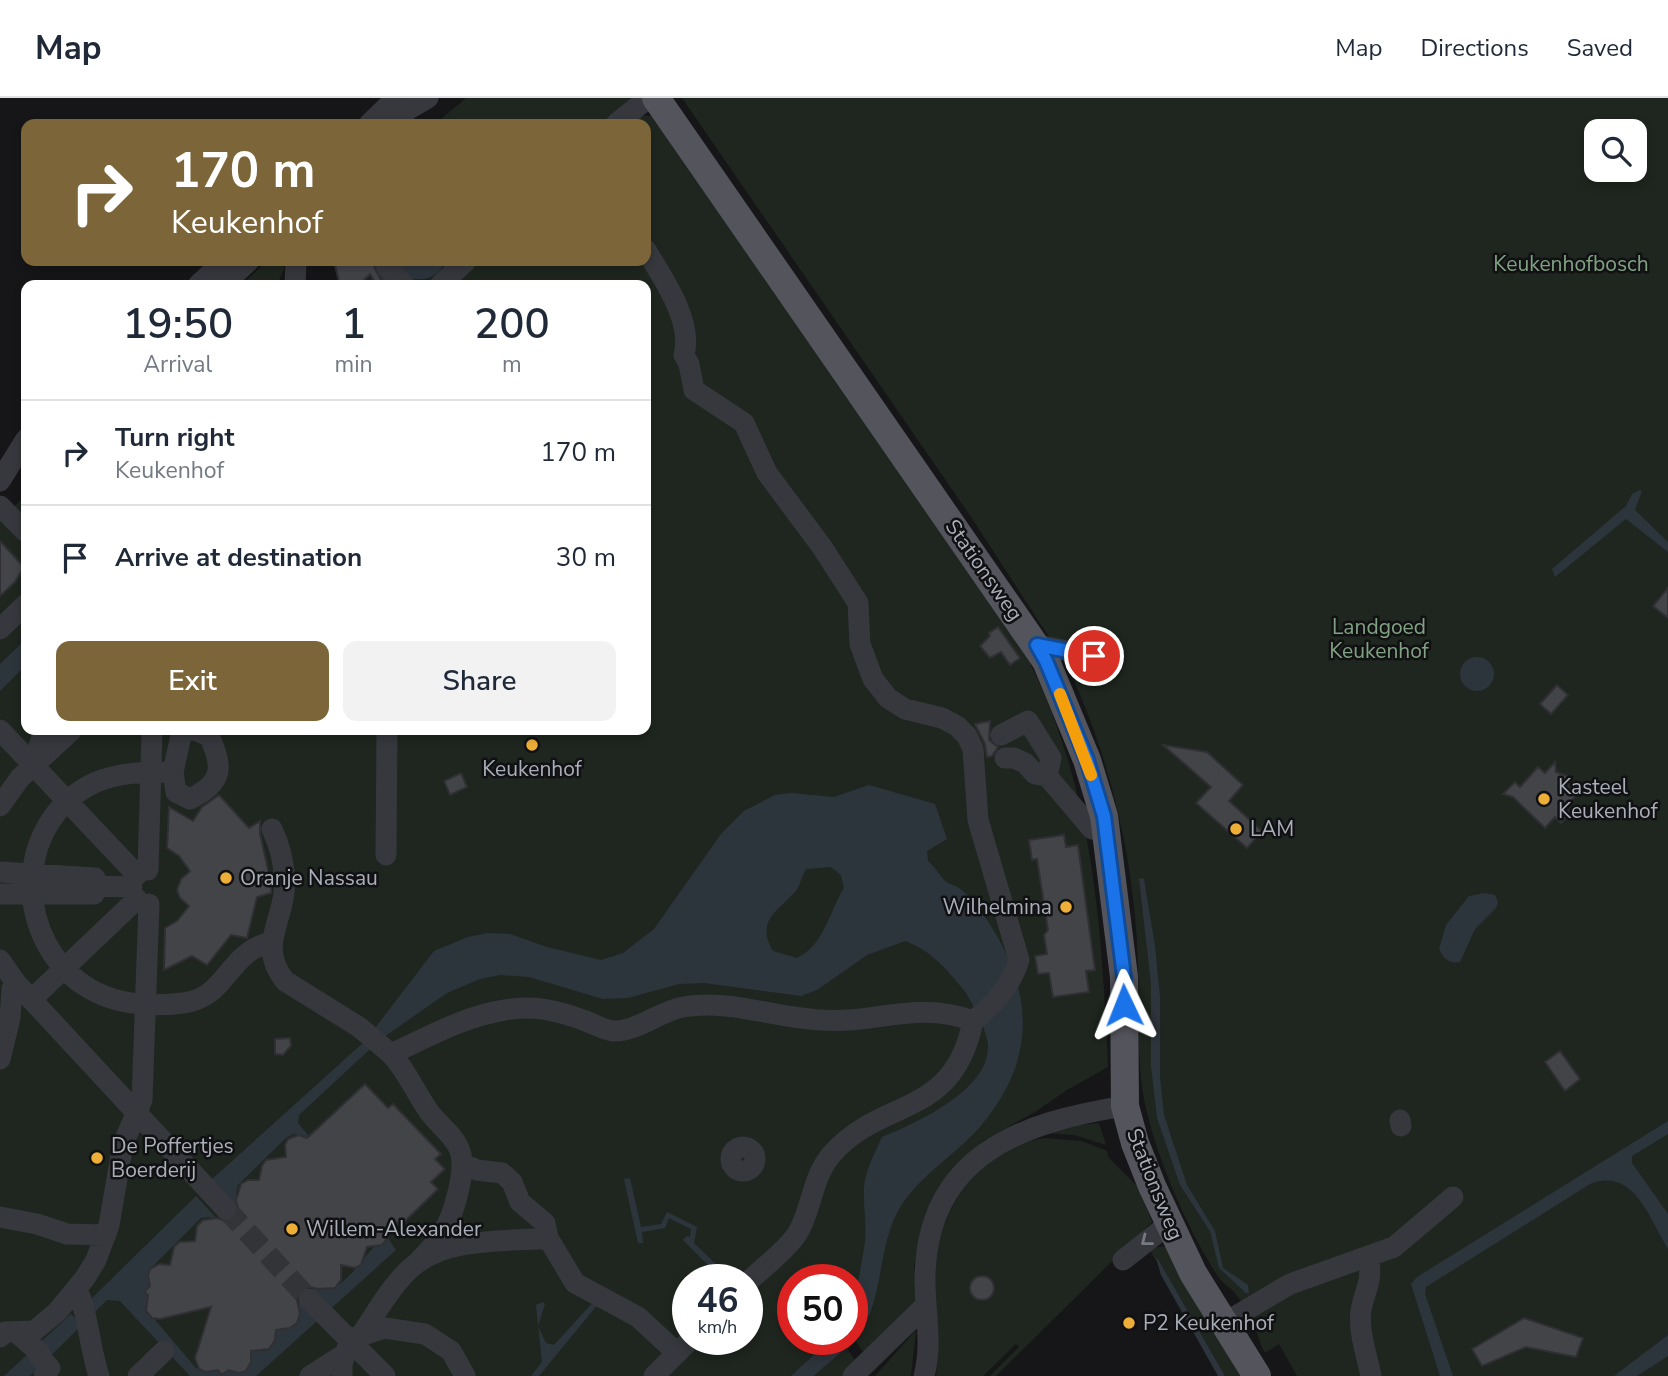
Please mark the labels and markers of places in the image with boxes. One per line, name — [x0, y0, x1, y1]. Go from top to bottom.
pin — [1064, 626, 1124, 686]
marker: Keukenhof — [524, 737, 540, 753]
place label: Keukenhof — [482, 755, 583, 783]
place label: Kasteel Keukenhof — [1558, 773, 1659, 825]
marker: Kasteel Keukenhof — [1536, 791, 1552, 807]
place label: LAM — [1250, 815, 1294, 843]
marker: LAM — [1228, 821, 1244, 837]
place label: Oranje Nassau — [240, 864, 378, 892]
marker: Oranje Nassau — [218, 870, 234, 886]
place label: Wilhelmina — [943, 893, 1052, 921]
marker: Wilhelmina — [1058, 899, 1074, 915]
place label: De Poffertjes Boerderij — [111, 1132, 234, 1184]
marker: De Poffertjes Boerderij — [89, 1150, 105, 1166]
place label: Willem-Alexander — [306, 1215, 482, 1243]
marker: Willem-Alexander — [284, 1221, 300, 1237]
place label: P2 Keukenhof — [1143, 1309, 1275, 1337]
marker: P2 Keukenhof — [1121, 1315, 1137, 1331]

